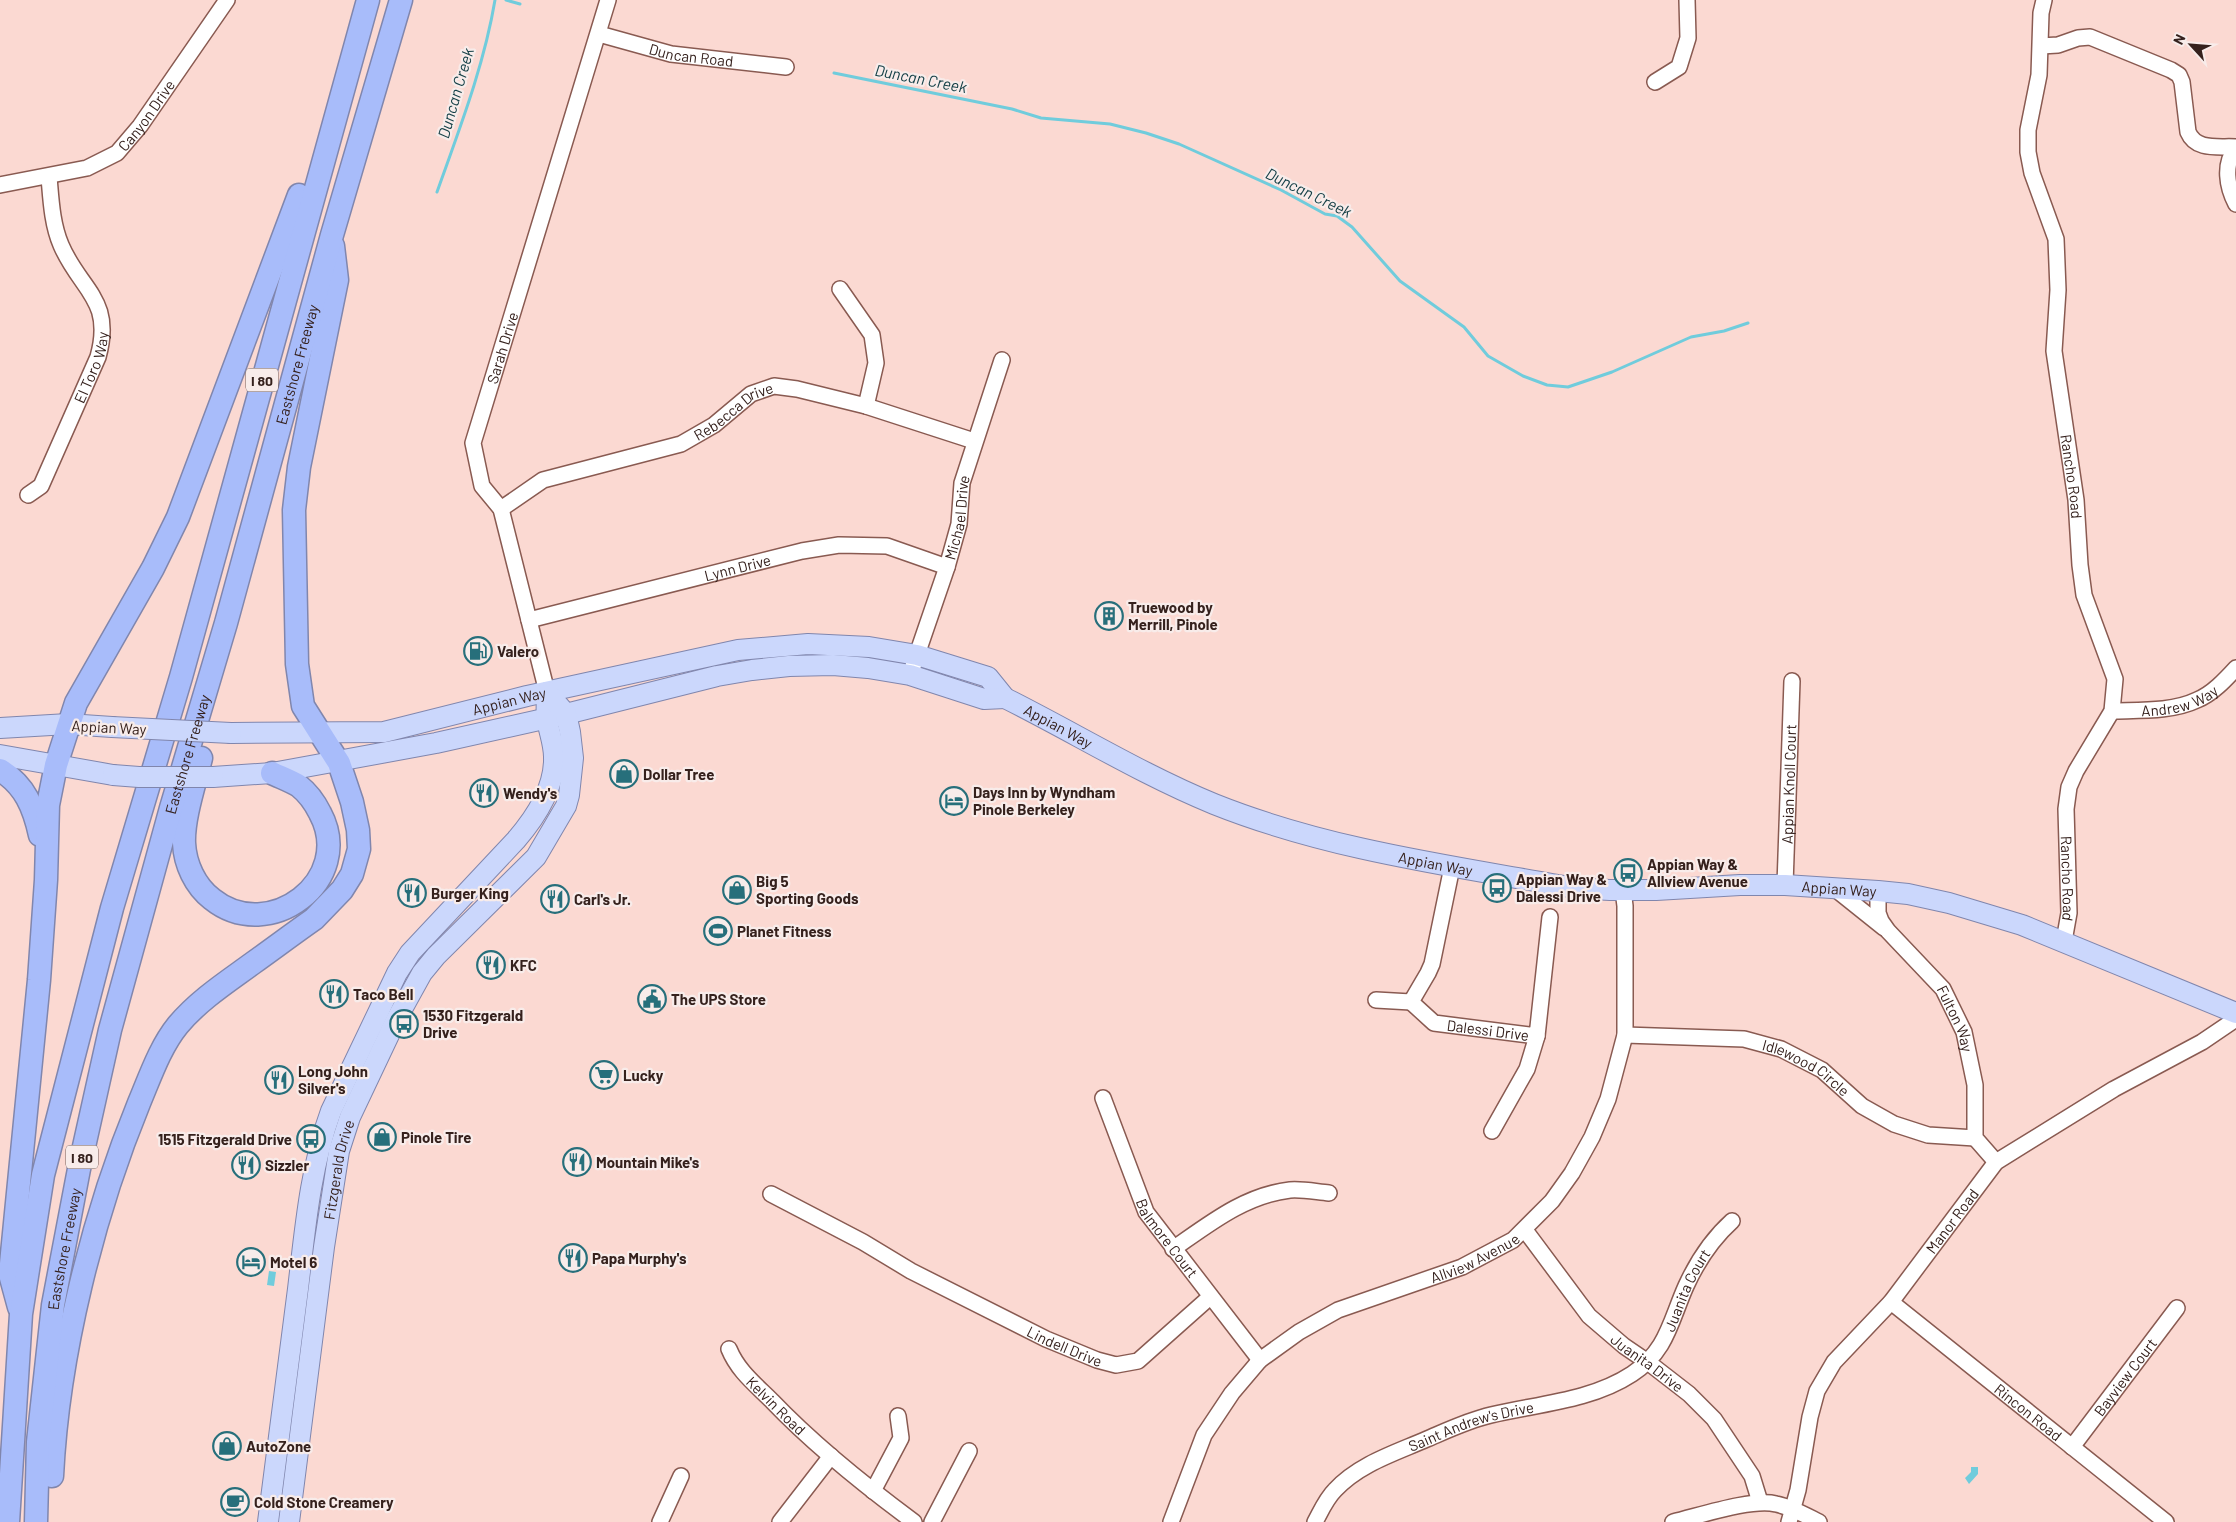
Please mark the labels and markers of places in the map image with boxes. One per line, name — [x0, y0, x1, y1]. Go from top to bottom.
place label: Truewood by Merrill, Pinole — [1128, 598, 1218, 633]
building icon: Truewood by Merrill, Pinole — [1094, 601, 1124, 631]
fuel station icon: Valero — [463, 636, 493, 666]
place label: Valero — [497, 642, 539, 660]
shop icon: Dollar Tree — [609, 759, 639, 789]
place label: Dollar Tree — [643, 765, 714, 783]
restaurant icon: Wendy's — [469, 778, 499, 808]
place label: Days Inn by Wyndham Pinole Berkeley — [973, 783, 1115, 818]
place label: Wendy's — [503, 784, 558, 802]
hotel icon: Days Inn by Wyndham Pinole Berkeley — [939, 786, 969, 816]
place label: Appian Way & Allview Avenue — [1647, 855, 1748, 890]
bus stop icon: Appian Way & Allview Avenue — [1613, 858, 1643, 888]
place label: Appian Way & Dalessi Drive — [1516, 870, 1607, 905]
place label: Big 5 Sporting Goods — [756, 872, 859, 907]
bus stop icon: Appian Way & Dalessi Drive — [1482, 873, 1512, 903]
shop icon: Big 5 Sporting Goods — [722, 875, 752, 905]
restaurant icon: Burger King — [397, 878, 427, 908]
place label: Burger King — [431, 884, 509, 902]
restaurant icon: Carl's Jr. — [540, 884, 570, 914]
place label: Carl's Jr. — [574, 890, 631, 908]
sports icon: Planet Fitness — [703, 916, 733, 946]
place label: Planet Fitness — [737, 922, 832, 940]
restaurant icon: KFC — [476, 950, 506, 980]
place label: KFC — [510, 956, 537, 974]
restaurant icon: Taco Bell — [319, 979, 349, 1009]
public building icon: The UPS Store — [637, 984, 667, 1014]
place label: Taco Bell — [353, 985, 413, 1003]
place label: The UPS Store — [671, 990, 766, 1008]
place label: 1530 Fitzgerald Drive — [423, 1006, 523, 1041]
bus stop icon: 1530 Fitzgerald Drive — [389, 1009, 419, 1039]
supermarket icon: Lucky — [589, 1060, 619, 1090]
place label: Long John Silver's — [298, 1062, 368, 1097]
restaurant icon: Long John Silver's — [264, 1065, 294, 1095]
place label: Lucky — [623, 1066, 664, 1084]
shop icon: Pinole Tire — [367, 1122, 397, 1152]
bus stop icon: 1515 Fitzgerald Drive — [296, 1124, 326, 1154]
place label: Pinole Tire — [401, 1128, 471, 1146]
place label: 1515 Fitzgerald Drive — [158, 1130, 292, 1148]
restaurant icon: Mountain Mike's — [562, 1147, 592, 1177]
restaurant icon: Sizzler — [231, 1150, 261, 1180]
place label: Mountain Mike's — [596, 1153, 700, 1171]
place label: Sizzler — [265, 1156, 309, 1174]
restaurant icon: Papa Murphy's — [558, 1243, 588, 1273]
hotel icon: Motel 6 — [236, 1247, 266, 1277]
place label: Papa Murphy's — [592, 1249, 687, 1267]
place label: Motel 6 — [270, 1253, 317, 1271]
shop icon: AutoZone — [212, 1431, 242, 1461]
place label: AutoZone — [246, 1437, 311, 1455]
cafe icon: Cold Stone Creamery — [220, 1487, 250, 1517]
place label: Cold Stone Creamery — [254, 1493, 394, 1511]

